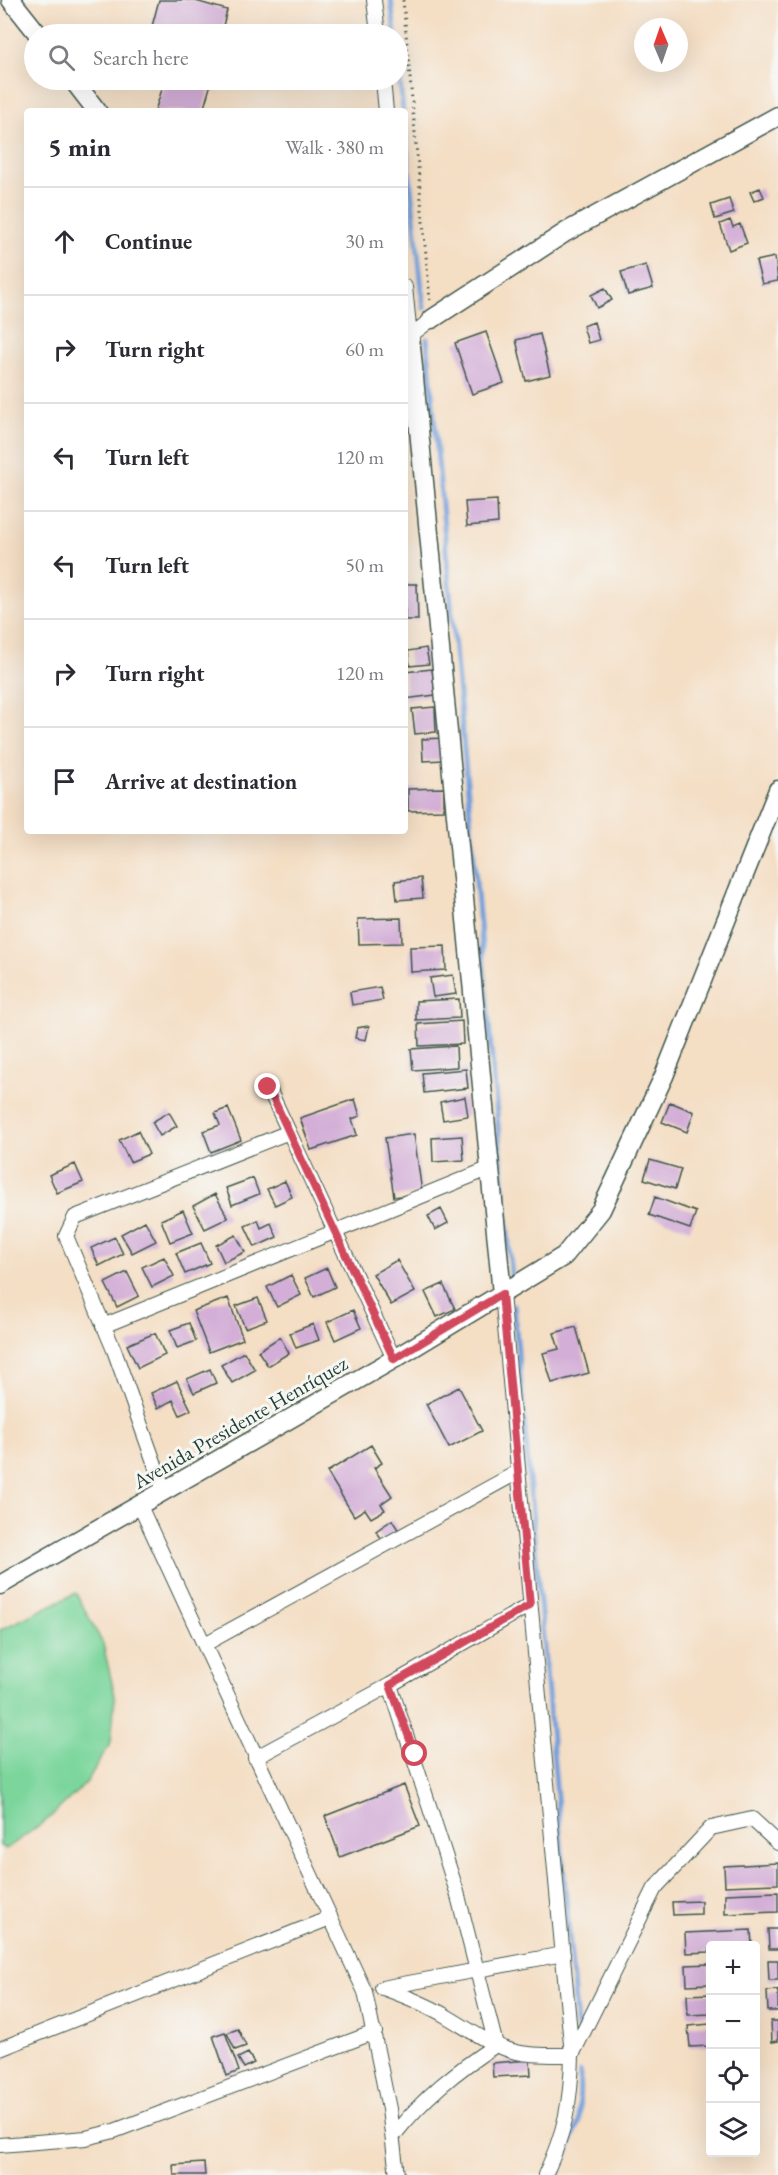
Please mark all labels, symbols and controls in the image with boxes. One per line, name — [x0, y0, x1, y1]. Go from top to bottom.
north arrow — [634, 18, 688, 72]
search box — [24, 24, 408, 90]
icon: search — [45, 41, 78, 74]
text: Search here — [93, 43, 188, 72]
text: 5 min — [48, 130, 111, 164]
text: Walk · 380 m — [285, 134, 384, 160]
icon: ahead — [48, 225, 81, 258]
text: Continue — [105, 227, 192, 256]
text: 30 m — [345, 228, 384, 254]
icon: right — [48, 333, 81, 366]
text: Turn right — [105, 335, 204, 364]
text: 60 m — [345, 336, 384, 362]
icon: left — [48, 441, 81, 474]
text: Turn left — [105, 443, 189, 472]
text: 120 m — [336, 444, 384, 470]
icon: left — [48, 549, 81, 582]
text: Turn left — [105, 551, 189, 580]
text: 50 m — [345, 552, 384, 578]
icon: right — [48, 657, 81, 690]
text: Turn right — [105, 659, 204, 688]
text: 120 m — [336, 660, 384, 686]
icon: arrive — [48, 765, 81, 798]
text: Arrive at destination — [105, 767, 297, 796]
route end — [254, 1073, 280, 1099]
street label: Avenida Presidente Henríquez — [127, 1349, 352, 1495]
route start — [401, 1740, 427, 1766]
map controls — [706, 1941, 760, 2157]
button: + — [706, 1941, 760, 1995]
button: − — [706, 1995, 760, 2049]
button: locate — [706, 2049, 760, 2103]
button: layers — [706, 2103, 760, 2157]

